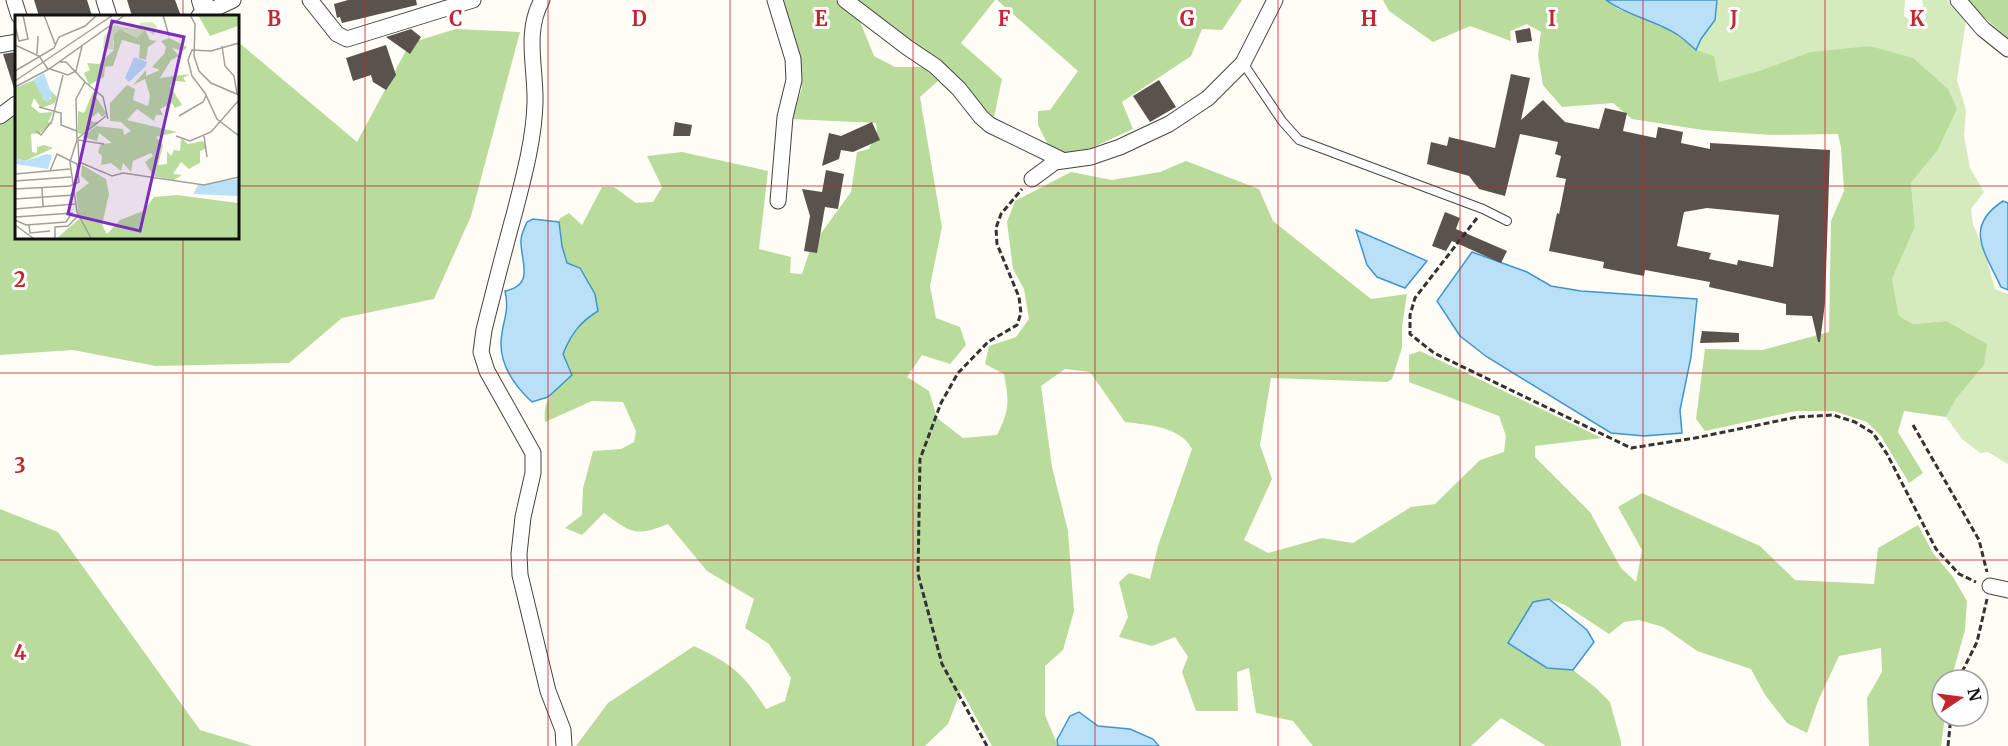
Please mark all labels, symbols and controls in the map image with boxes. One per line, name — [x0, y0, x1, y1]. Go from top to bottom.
text: B — [267, 6, 281, 31]
text: C — [449, 6, 463, 31]
text: D — [631, 6, 647, 31]
text: E — [814, 6, 828, 31]
text: F — [998, 6, 1011, 31]
text: G — [1180, 6, 1195, 31]
text: H — [1361, 6, 1377, 31]
text: I — [1548, 6, 1556, 31]
text: J — [1729, 6, 1738, 31]
text: K — [1910, 6, 1925, 31]
inset map — [15, 15, 238, 238]
text: 2 — [14, 267, 26, 292]
text: 3 — [14, 453, 26, 478]
text: 4 — [14, 640, 27, 665]
north arrow — [1930, 668, 1990, 728]
text: N — [1963, 686, 1986, 703]

